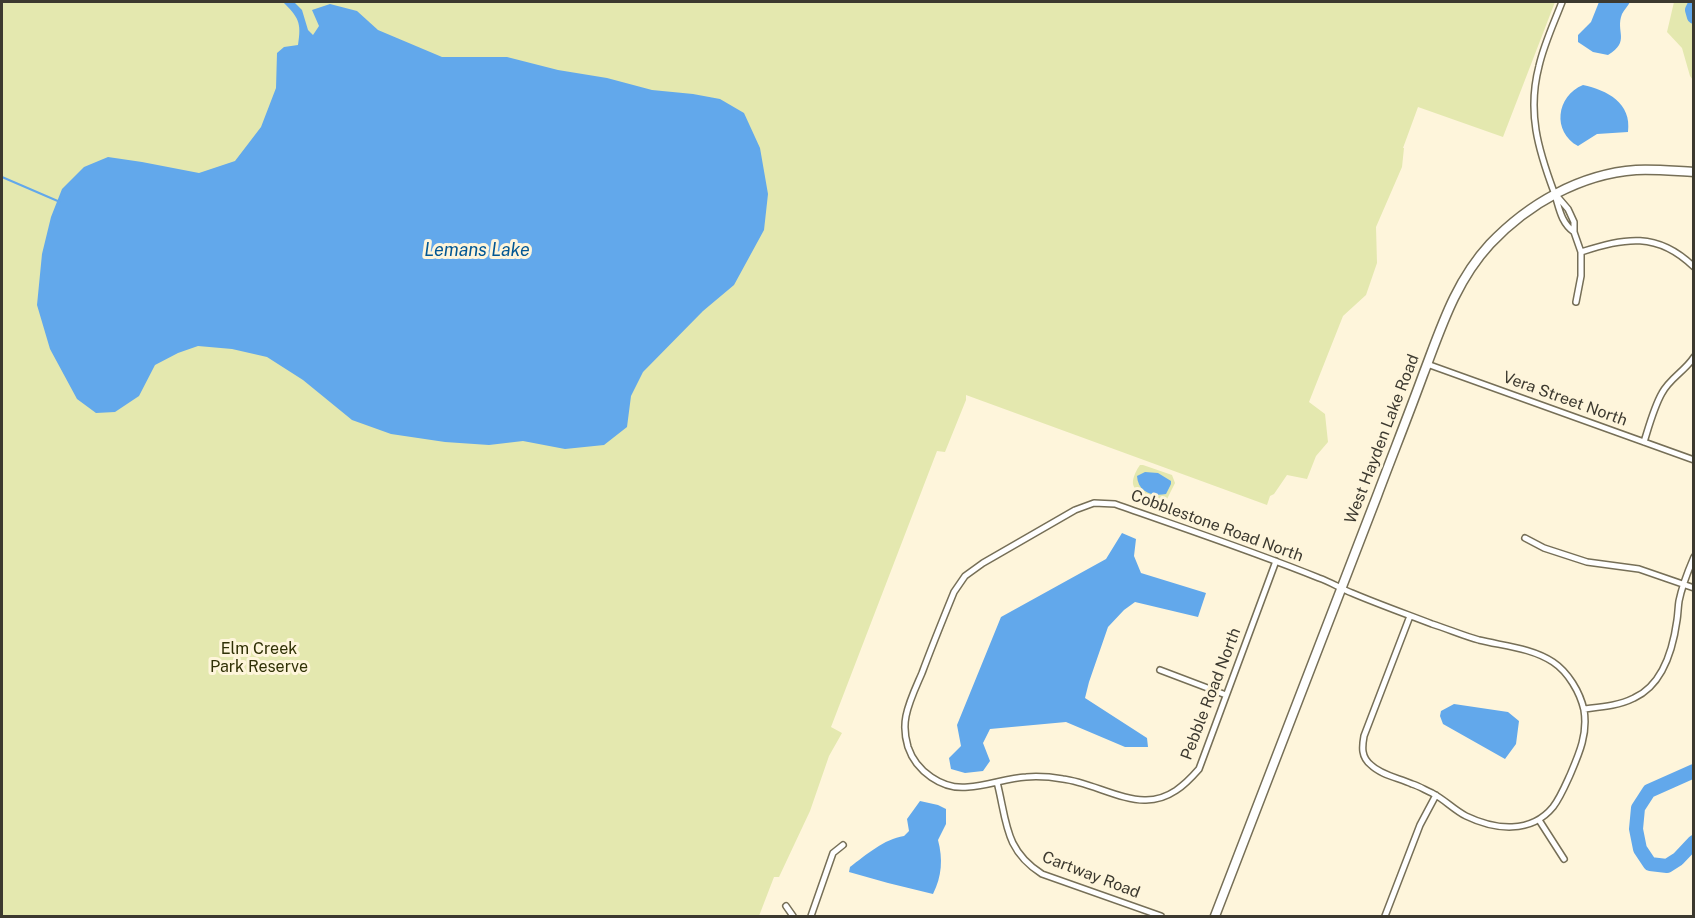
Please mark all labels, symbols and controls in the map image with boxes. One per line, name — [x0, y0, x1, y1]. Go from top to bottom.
water label: Lemans Lake — [424, 239, 530, 261]
street label: West Hayden Lake Road — [1341, 352, 1423, 526]
street label: Vera Street North — [1500, 368, 1630, 430]
street label: Cobblestone Road North — [1128, 486, 1306, 566]
street label: Pebble Road North — [1177, 625, 1245, 763]
park label: Elm Creek Park Reserve — [210, 639, 308, 677]
street label: Cartway Road — [1039, 848, 1143, 902]

